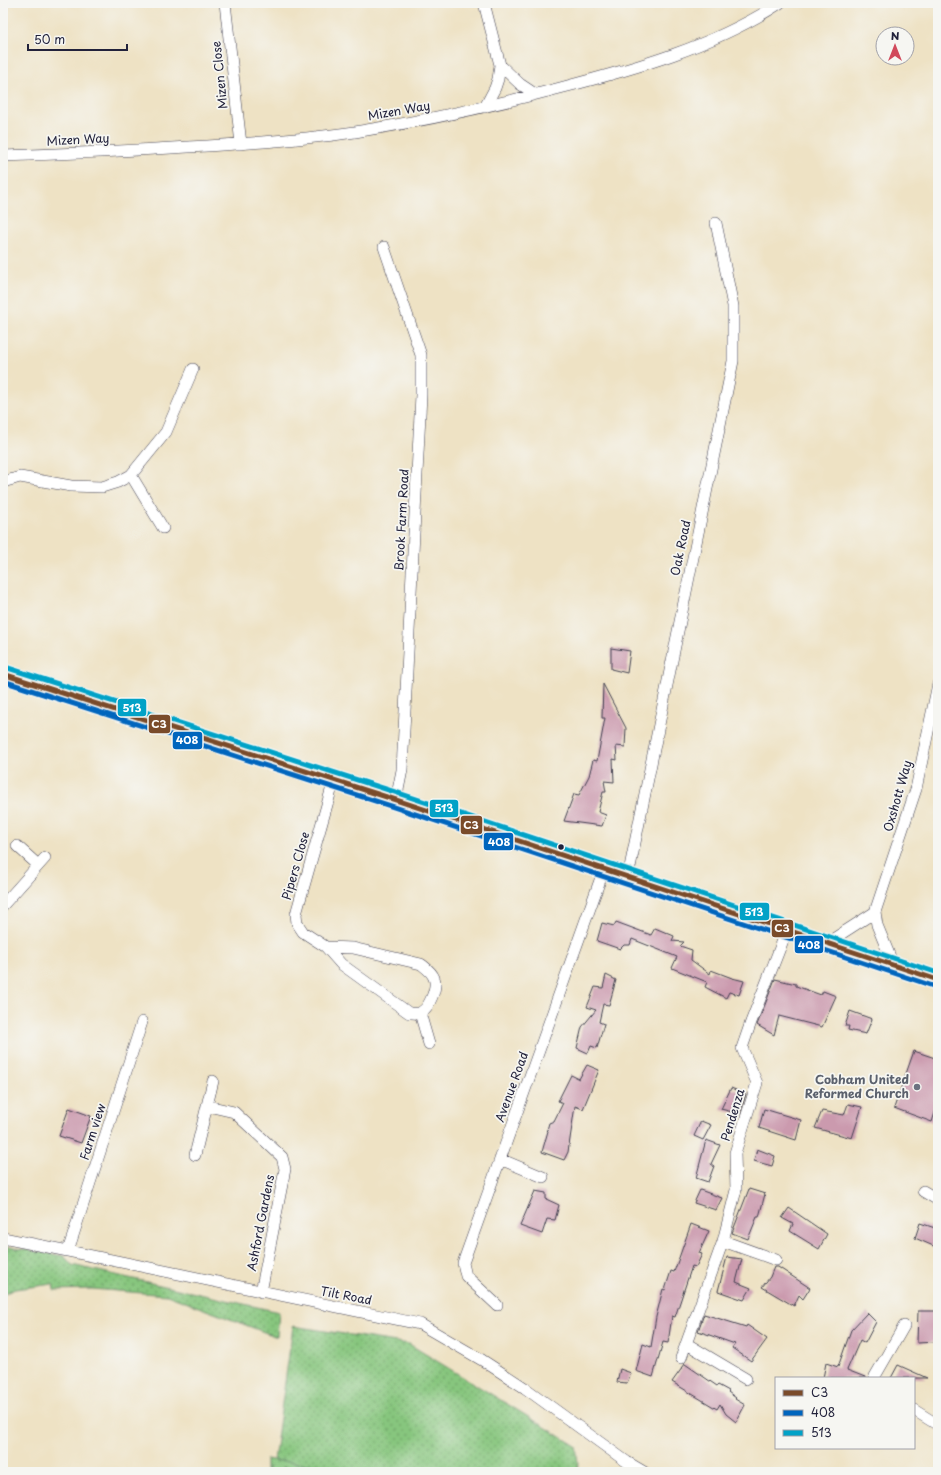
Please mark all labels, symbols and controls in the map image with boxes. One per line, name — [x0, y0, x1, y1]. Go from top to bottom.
scale bar — [28, 26, 127, 52]
north arrow — [875, 26, 915, 66]
text: N — [891, 27, 900, 44]
text: 50 m — [34, 30, 65, 48]
street label: Mizen Close — [206, 40, 232, 110]
street label: Mizen Way — [366, 96, 432, 124]
street label: Mizen Way — [46, 128, 110, 150]
street label: Brook Farm Road — [389, 468, 413, 572]
street label: Oak Road — [665, 518, 695, 577]
line badge: 513 — [117, 698, 147, 717]
text: 513 — [123, 699, 142, 716]
line badge: C3 — [148, 714, 171, 734]
text: C3 — [151, 715, 167, 732]
line badge: 408 — [172, 731, 203, 750]
text: 408 — [176, 731, 198, 748]
street label: Oxshott Way — [878, 758, 916, 834]
line badge: 513 — [429, 799, 459, 818]
text: 513 — [435, 799, 454, 816]
line badge: C3 — [460, 815, 483, 835]
text: C3 — [463, 816, 479, 833]
street label: Pipers Close — [277, 830, 313, 902]
line badge: 408 — [483, 832, 514, 851]
text: 408 — [488, 833, 510, 850]
unlabelled marker — [556, 842, 566, 852]
line badge: 513 — [739, 902, 770, 921]
text: 513 — [745, 903, 764, 920]
line badge: C3 — [771, 919, 794, 938]
text: C3 — [774, 919, 790, 936]
line badge: 408 — [794, 935, 824, 954]
text: 408 — [798, 936, 820, 953]
street label: Avenue Road — [490, 1049, 532, 1124]
place label: Cobham United Reformed Church — [805, 1070, 910, 1102]
marker: Cobham United Reformed Church — [912, 1082, 922, 1092]
street label: Pendenza — [716, 1086, 749, 1143]
street label: Farm view — [74, 1100, 110, 1162]
street label: Ashford Gardens — [242, 1173, 278, 1273]
street label: Tilt Road — [319, 1281, 373, 1309]
legend — [775, 1377, 915, 1449]
text: C3 — [811, 1383, 828, 1401]
text: 408 — [811, 1403, 835, 1421]
text: 513 — [811, 1423, 832, 1441]

